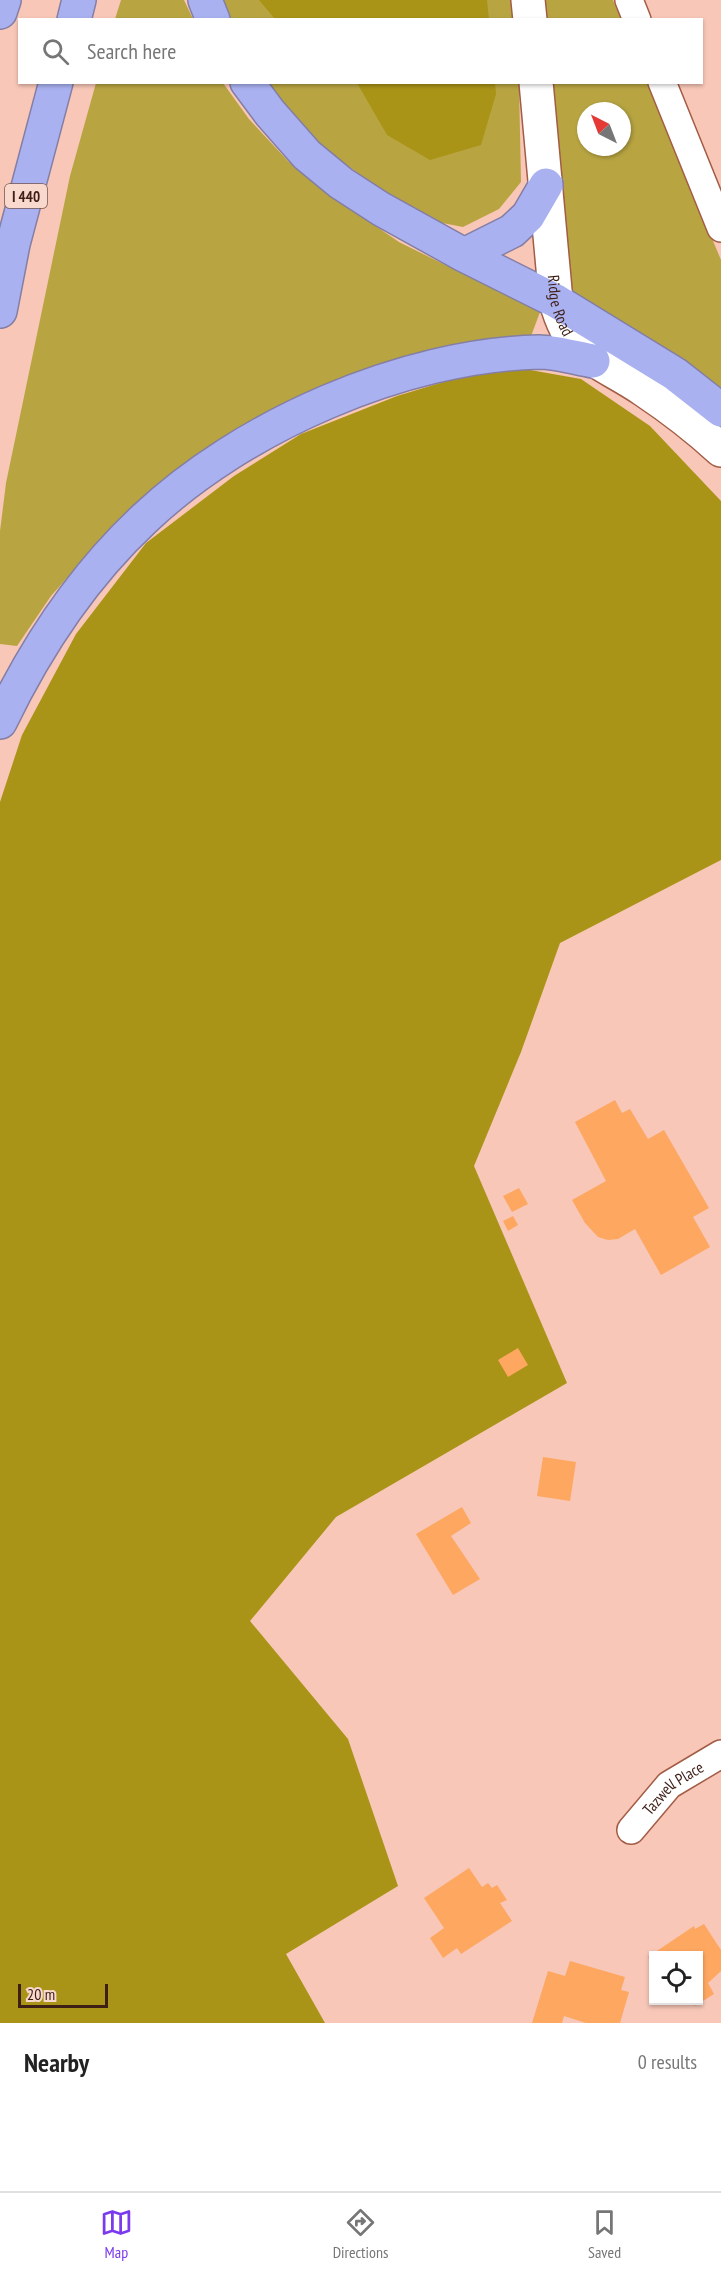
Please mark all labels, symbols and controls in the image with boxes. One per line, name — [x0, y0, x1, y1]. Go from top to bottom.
search box — [18, 18, 703, 84]
icon: search — [39, 35, 72, 68]
text: Search here — [87, 37, 176, 65]
north arrow — [577, 102, 631, 156]
road number: I 440 — [5, 184, 47, 208]
street label: Ridge Road — [544, 274, 578, 340]
street label: Tazwell Place — [638, 1757, 707, 1819]
map controls — [649, 1951, 703, 2005]
button: locate — [649, 1951, 703, 2005]
scale bar — [18, 1981, 108, 2008]
text: 20 m — [27, 1984, 55, 2004]
text: Nearby — [24, 2046, 89, 2079]
text: 0 results — [638, 2049, 697, 2075]
tab: Map — [100, 2206, 133, 2262]
tab: Directions — [333, 2206, 388, 2262]
tab: Saved — [588, 2206, 621, 2262]

